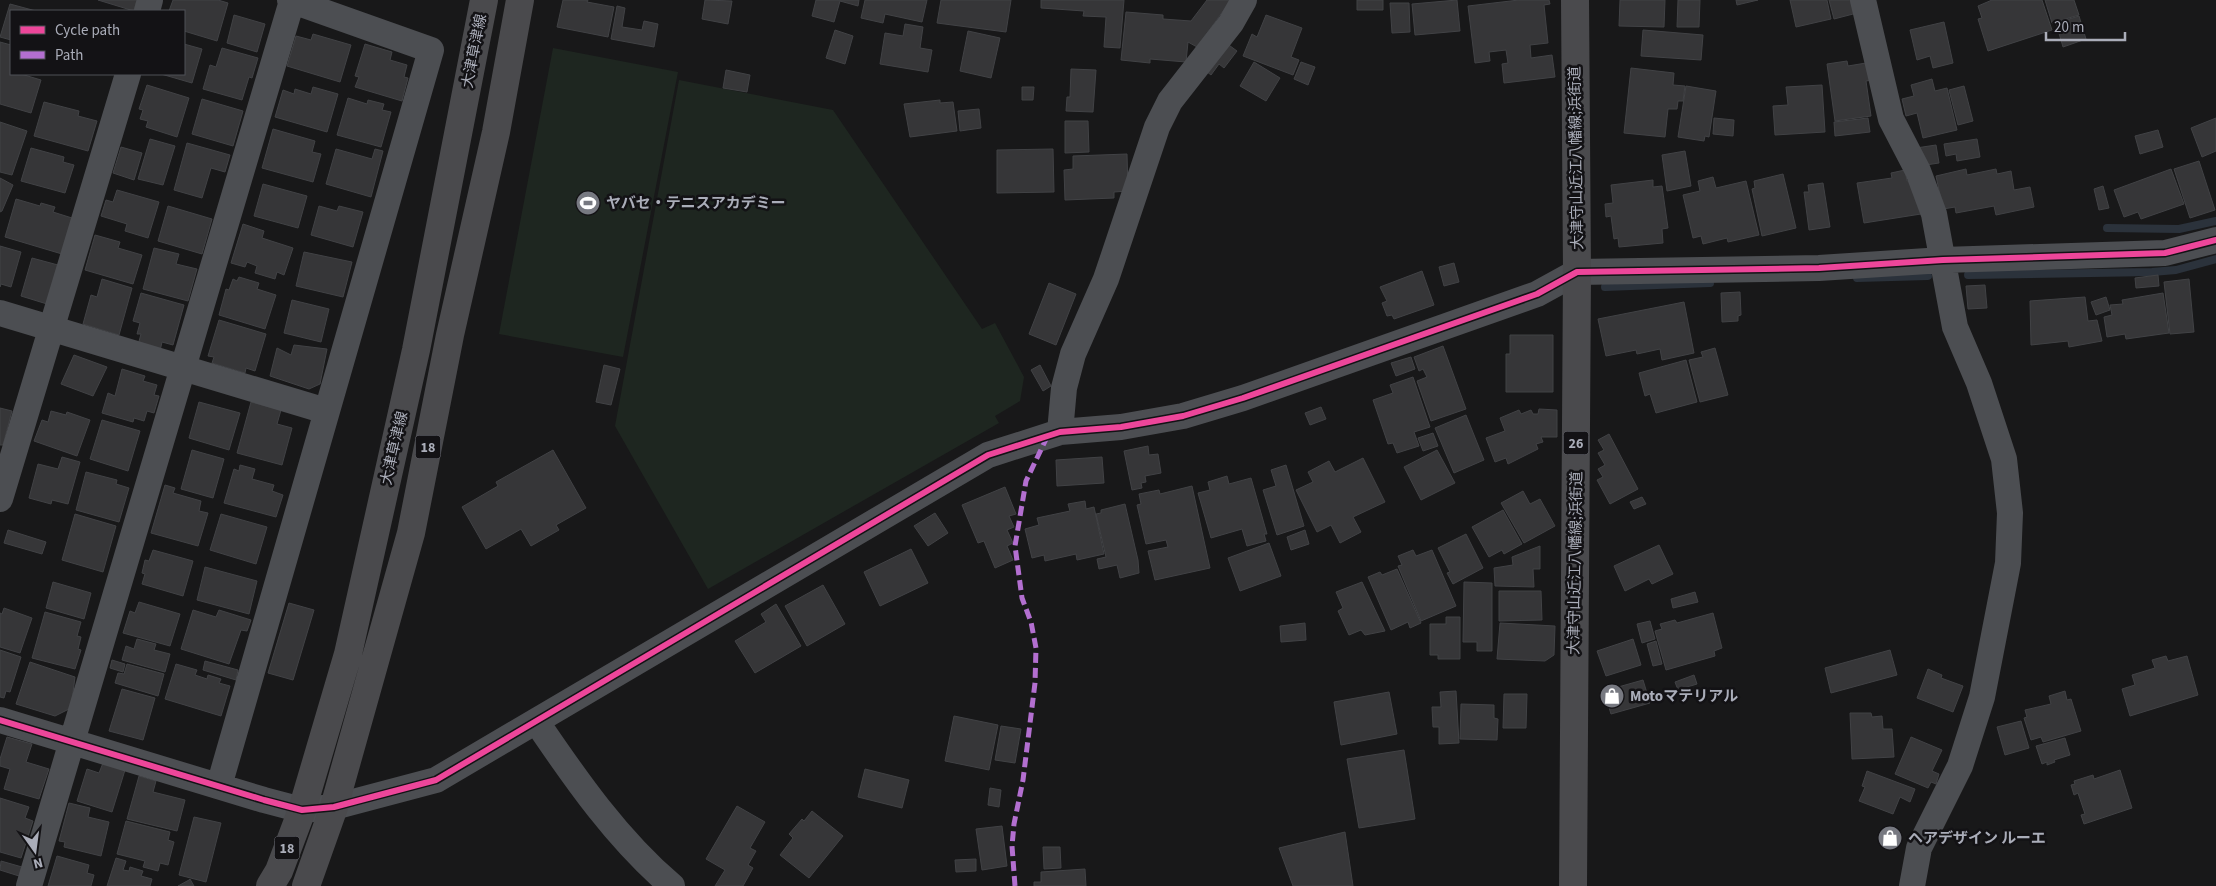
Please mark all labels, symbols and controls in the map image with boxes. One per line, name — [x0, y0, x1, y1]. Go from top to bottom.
legend — [10, 10, 185, 75]
scale bar — [2046, 10, 2125, 42]
street label: 大津草津線 — [457, 12, 492, 90]
text: 20 m — [2054, 17, 2084, 38]
text: Cycle path — [55, 20, 120, 41]
text: Path — [55, 45, 83, 66]
street label: 大津守山近江八幡線;浜街道 — [1564, 66, 1589, 250]
sports icon: ヤバセ・テニスアカデミー — [575, 190, 601, 216]
place label: ヤバセ・テニスアカデミー — [606, 193, 786, 214]
street label: 大津草津線 — [376, 409, 413, 487]
road number: 26 — [1564, 432, 1588, 454]
road number: 18 — [416, 436, 440, 458]
street label: 大津守山近江八幡線;浜街道 — [1563, 471, 1588, 655]
shop icon: Motoマテリアル — [1599, 683, 1625, 709]
place label: Motoマテリアル — [1630, 686, 1738, 707]
shop icon: ヘアデザイン ルーエ — [1877, 825, 1903, 851]
north arrow — [10, 826, 60, 876]
place label: ヘアデザイン ルーエ — [1908, 828, 2046, 849]
road number: 18 — [274, 836, 300, 860]
text: N — [31, 852, 45, 873]

